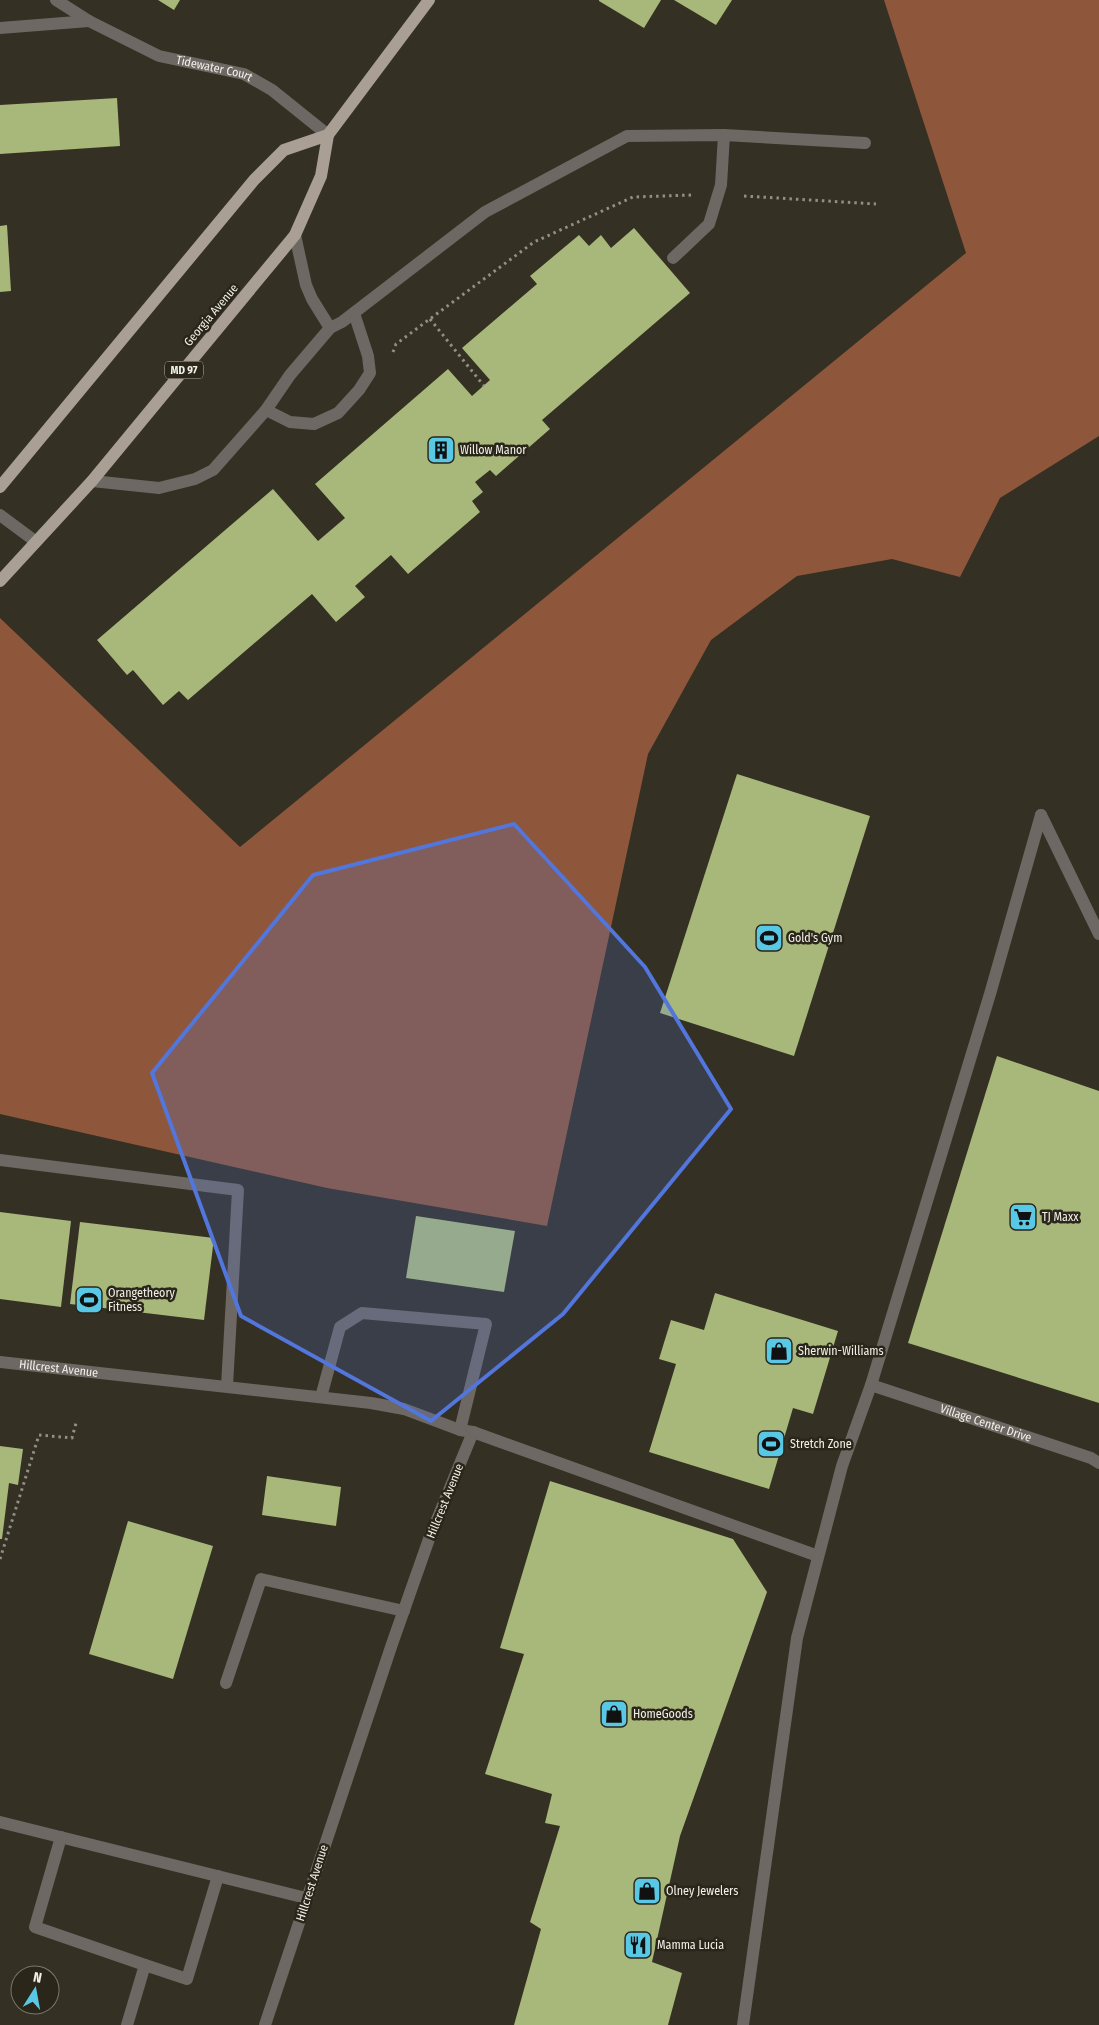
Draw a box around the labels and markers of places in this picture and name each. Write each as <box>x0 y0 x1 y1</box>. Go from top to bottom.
building icon: Willow Manor <box>426 435 456 465</box>
place label: Willow Manor <box>460 443 527 457</box>
sports icon: Gold's Gym <box>754 923 784 953</box>
place label: Gold's Gym <box>788 931 842 945</box>
supermarket icon: TJ Maxx <box>1008 1202 1038 1232</box>
place label: TJ Maxx <box>1042 1210 1079 1224</box>
sports icon: Orangetheory Fitness <box>74 1285 104 1315</box>
place label: Orangetheory Fitness <box>108 1286 176 1314</box>
shop icon: Sherwin-Williams <box>764 1336 794 1366</box>
place label: Sherwin-Williams <box>798 1344 884 1358</box>
sports icon: Stretch Zone <box>756 1429 786 1459</box>
place label: Stretch Zone <box>790 1437 852 1451</box>
shop icon: HomeGoods <box>599 1699 629 1729</box>
place label: HomeGoods <box>633 1707 693 1721</box>
shop icon: Olney Jewelers <box>632 1876 662 1906</box>
place label: Olney Jewelers <box>666 1884 738 1898</box>
restaurant icon: Mamma Lucia <box>623 1930 653 1960</box>
place label: Mamma Lucia <box>657 1938 724 1952</box>

